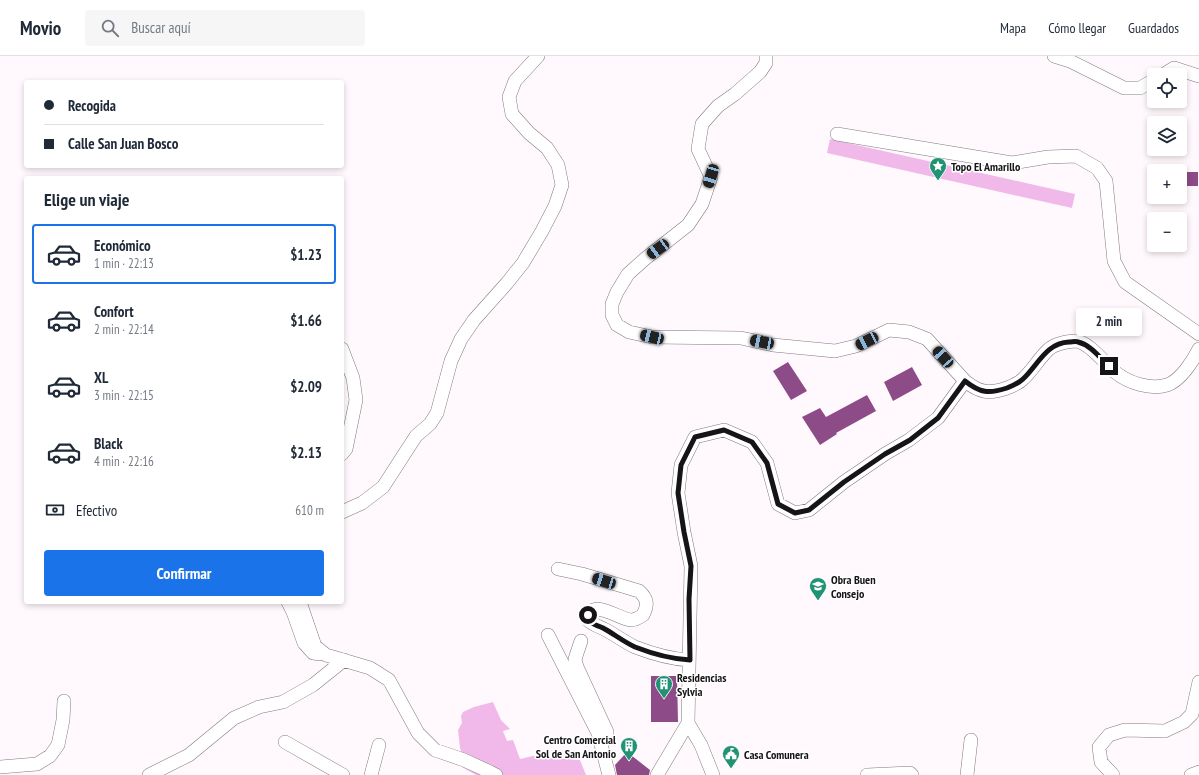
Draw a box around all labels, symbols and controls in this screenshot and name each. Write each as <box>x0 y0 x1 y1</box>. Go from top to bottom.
search box <box>85 10 365 46</box>
text: Movio <box>20 16 61 40</box>
icon: search <box>99 17 121 39</box>
text: Buscar aquí <box>131 18 191 37</box>
text: Mapa <box>1000 19 1026 37</box>
text: Cómo llegar <box>1048 19 1106 37</box>
text: Guardados <box>1128 19 1179 37</box>
map controls <box>1147 68 1187 252</box>
button: locate <box>1147 68 1187 108</box>
text: Recogida <box>68 96 116 115</box>
button: layers <box>1147 116 1187 156</box>
text: Calle San Juan Bosco <box>68 134 178 153</box>
place icon: Topo El Amarillo <box>928 156 948 181</box>
place label: Topo El Amarillo <box>951 159 1021 174</box>
car <box>702 163 720 189</box>
button: + <box>1147 164 1187 204</box>
text: Elige un viaje <box>44 188 129 211</box>
button: − <box>1147 212 1187 252</box>
icon: car <box>46 236 82 272</box>
text: Económico <box>94 236 151 255</box>
car <box>645 237 671 261</box>
text: $1.23 <box>290 245 322 264</box>
text: 1 min · 22:13 <box>94 255 154 272</box>
icon: car <box>46 302 82 338</box>
text: Confort <box>94 302 134 321</box>
callout: 2 min <box>1076 308 1142 336</box>
text: $1.66 <box>290 311 322 330</box>
text: 2 min <box>1096 313 1122 330</box>
text: 2 min · 22:14 <box>94 321 154 338</box>
car <box>639 328 665 346</box>
car <box>854 330 880 352</box>
car <box>749 334 775 350</box>
car <box>931 344 955 370</box>
route end <box>1100 357 1118 375</box>
icon: car <box>46 368 82 404</box>
text: XL <box>94 368 108 387</box>
text: $2.09 <box>290 377 322 396</box>
text: 3 min · 22:15 <box>94 387 154 404</box>
icon: car <box>46 434 82 470</box>
text: Black <box>94 434 123 453</box>
text: $2.13 <box>290 443 322 462</box>
text: 4 min · 22:16 <box>94 453 154 470</box>
icon: cash <box>44 499 66 521</box>
text: Efectivo <box>76 501 117 520</box>
text: 610 m <box>295 502 324 519</box>
button: Confirmar <box>44 550 324 596</box>
car <box>591 572 617 590</box>
place label: Obra Buen Consejo <box>831 572 876 601</box>
school or university icon: Obra Buen Consejo <box>808 576 828 601</box>
route start <box>579 606 597 624</box>
place label: Residencias Sylvia <box>677 670 727 699</box>
building icon: Residencias Sylvia <box>654 674 674 699</box>
place label: Centro Comercial Sol de San Antonio <box>536 732 617 761</box>
building icon: Centro Comercial Sol de San Antonio <box>619 736 639 761</box>
public building icon: Casa Comunera <box>721 744 741 769</box>
place label: Casa Comunera <box>744 747 809 762</box>

